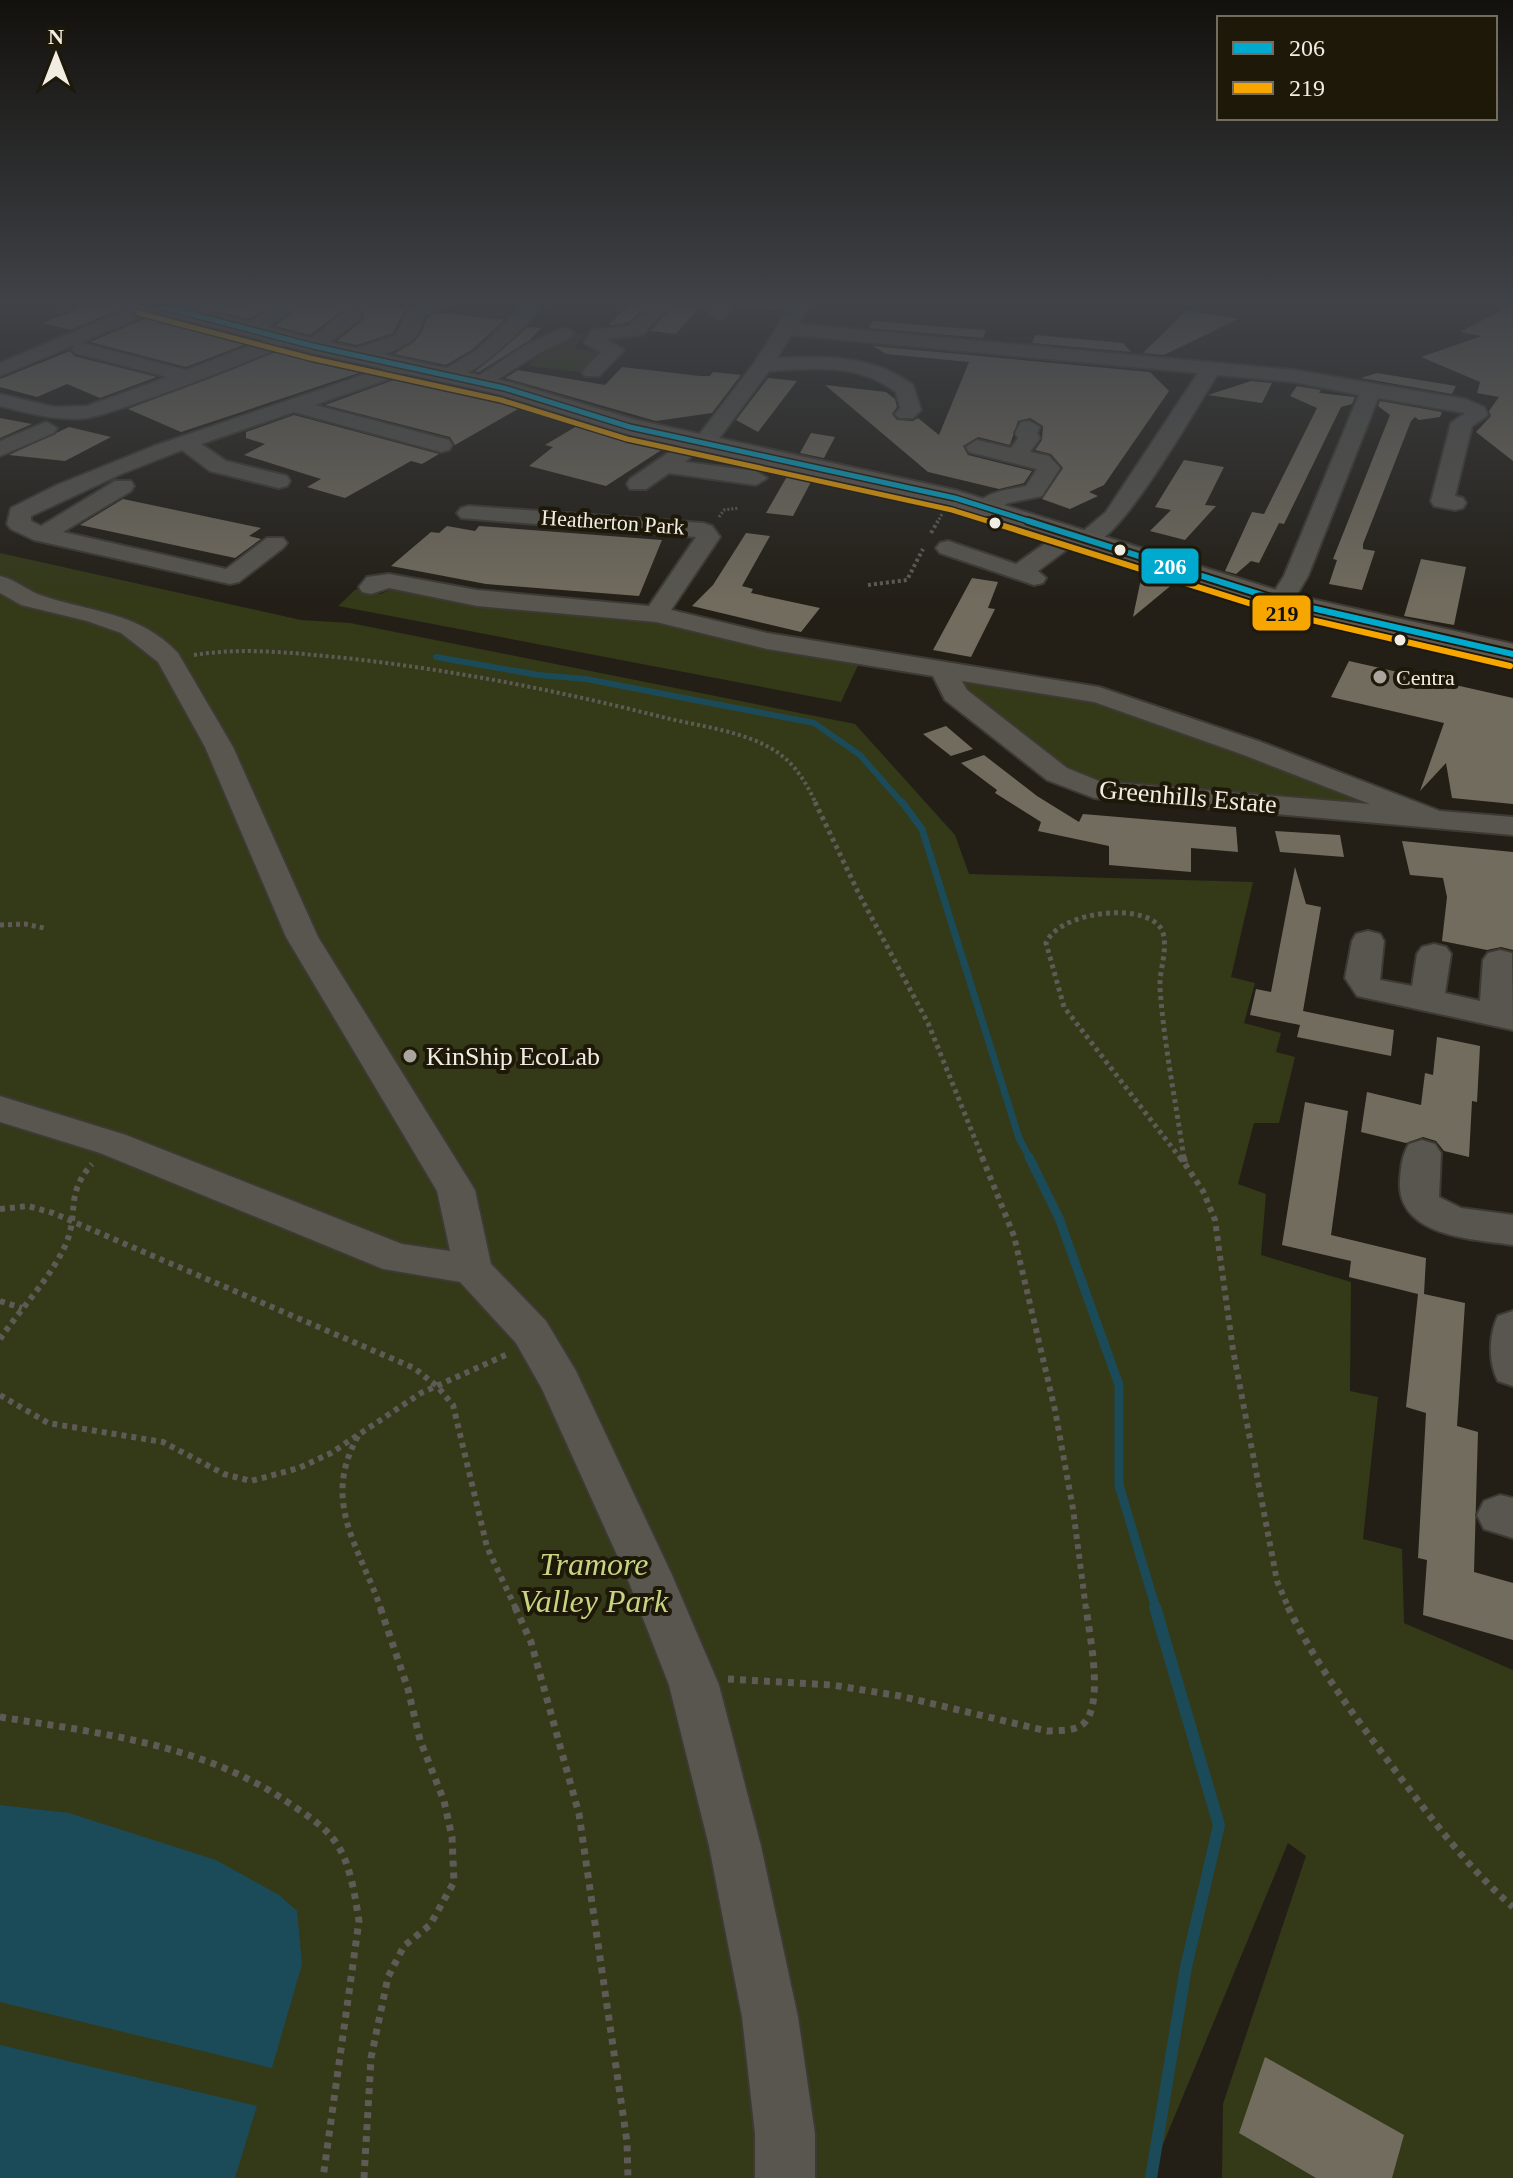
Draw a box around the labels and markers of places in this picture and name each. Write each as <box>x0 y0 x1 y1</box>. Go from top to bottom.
unlabelled marker <box>987 515 1003 531</box>
unlabelled marker <box>1112 542 1128 558</box>
unlabelled marker <box>1392 632 1408 648</box>
place label: Centra <box>1396 665 1455 690</box>
marker: Centra <box>1371 668 1389 686</box>
place label: KinShip EcoLab <box>426 1042 600 1071</box>
marker: KinShip EcoLab <box>401 1047 419 1065</box>

